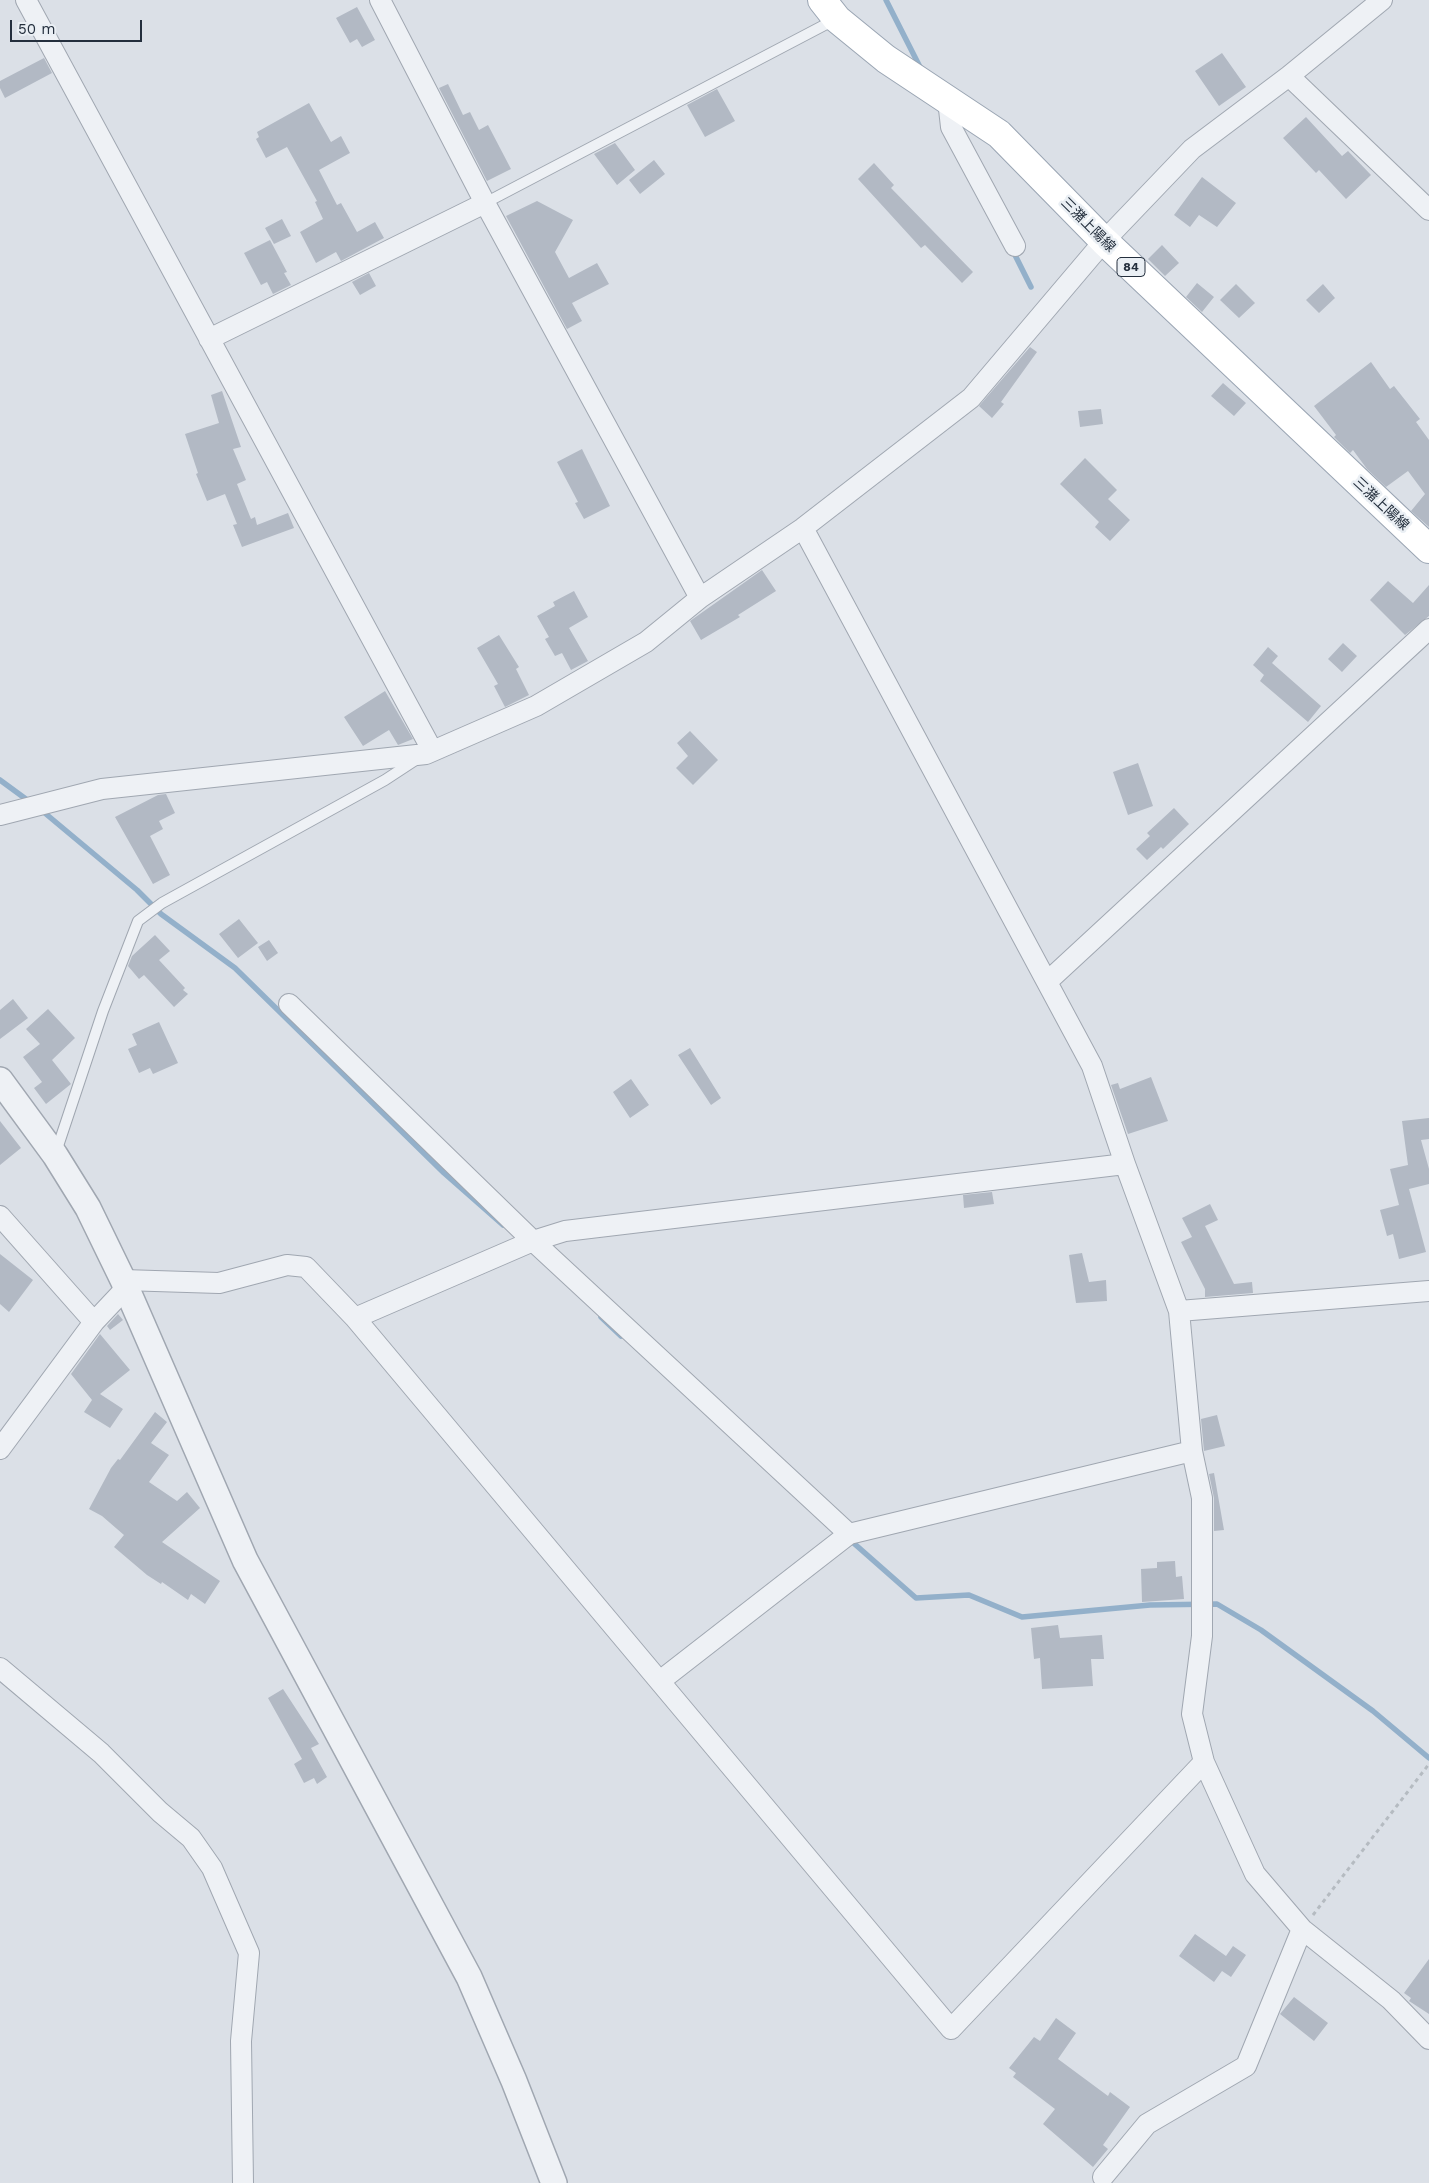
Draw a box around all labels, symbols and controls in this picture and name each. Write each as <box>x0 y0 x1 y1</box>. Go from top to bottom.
scale bar <box>12 10 145 42</box>
text: 50 m <box>18 20 55 38</box>
street label: 三潴上陽線 <box>1057 194 1119 256</box>
road number: 84 <box>1117 258 1145 276</box>
street label: 三潴上陽線 <box>1350 474 1412 534</box>

